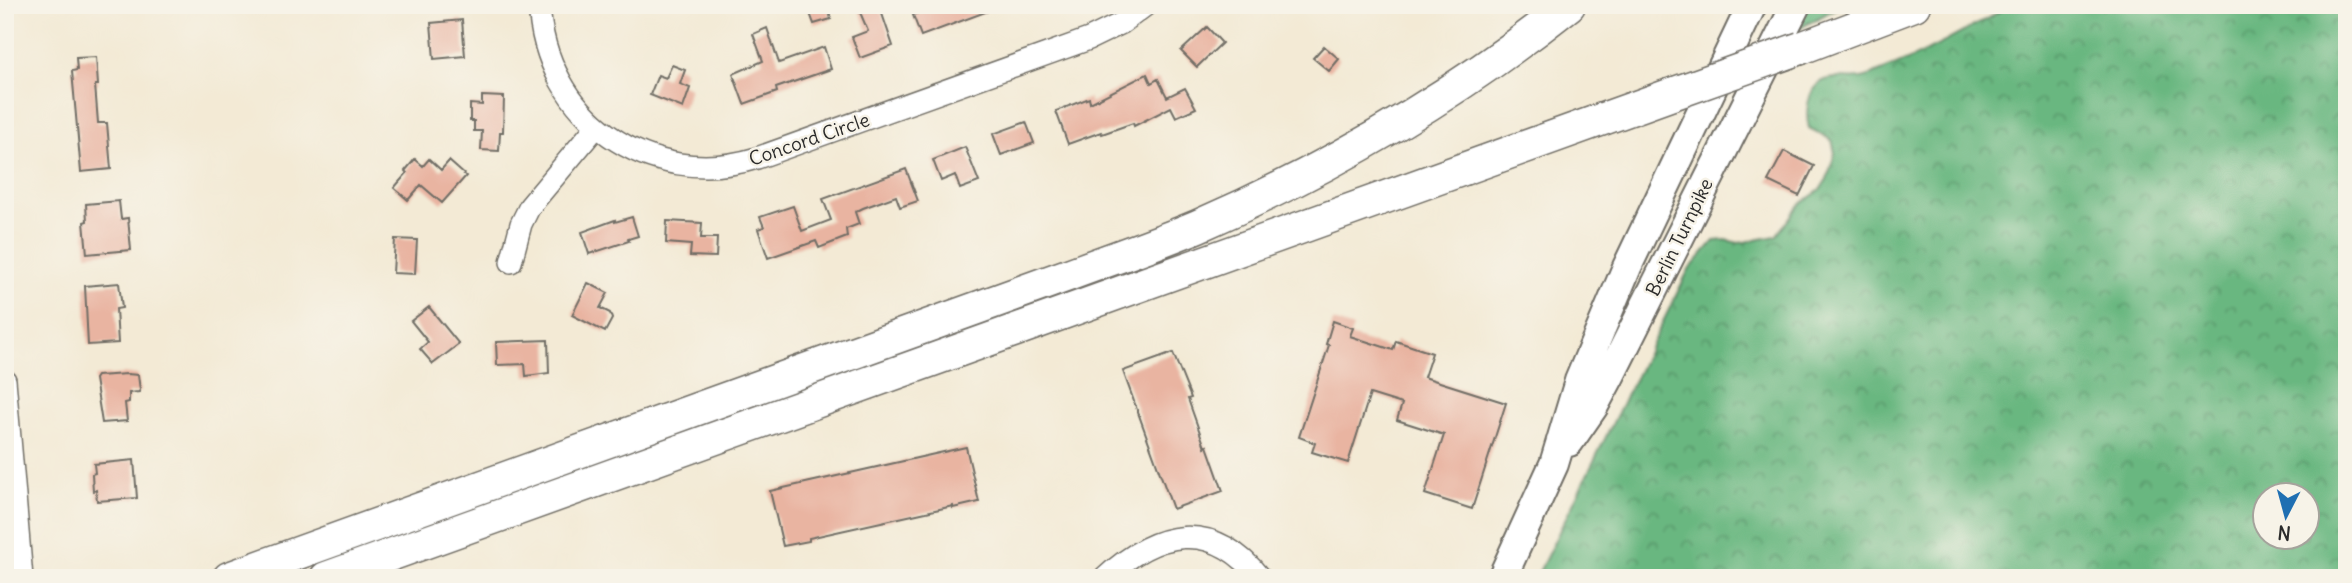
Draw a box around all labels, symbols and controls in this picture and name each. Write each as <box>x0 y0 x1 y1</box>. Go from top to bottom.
street label: Concord Circle <box>746 107 872 171</box>
street label: Berlin Turnpike <box>1640 174 1718 300</box>
north arrow <box>2250 482 2320 552</box>
text: N <box>2276 520 2292 546</box>

